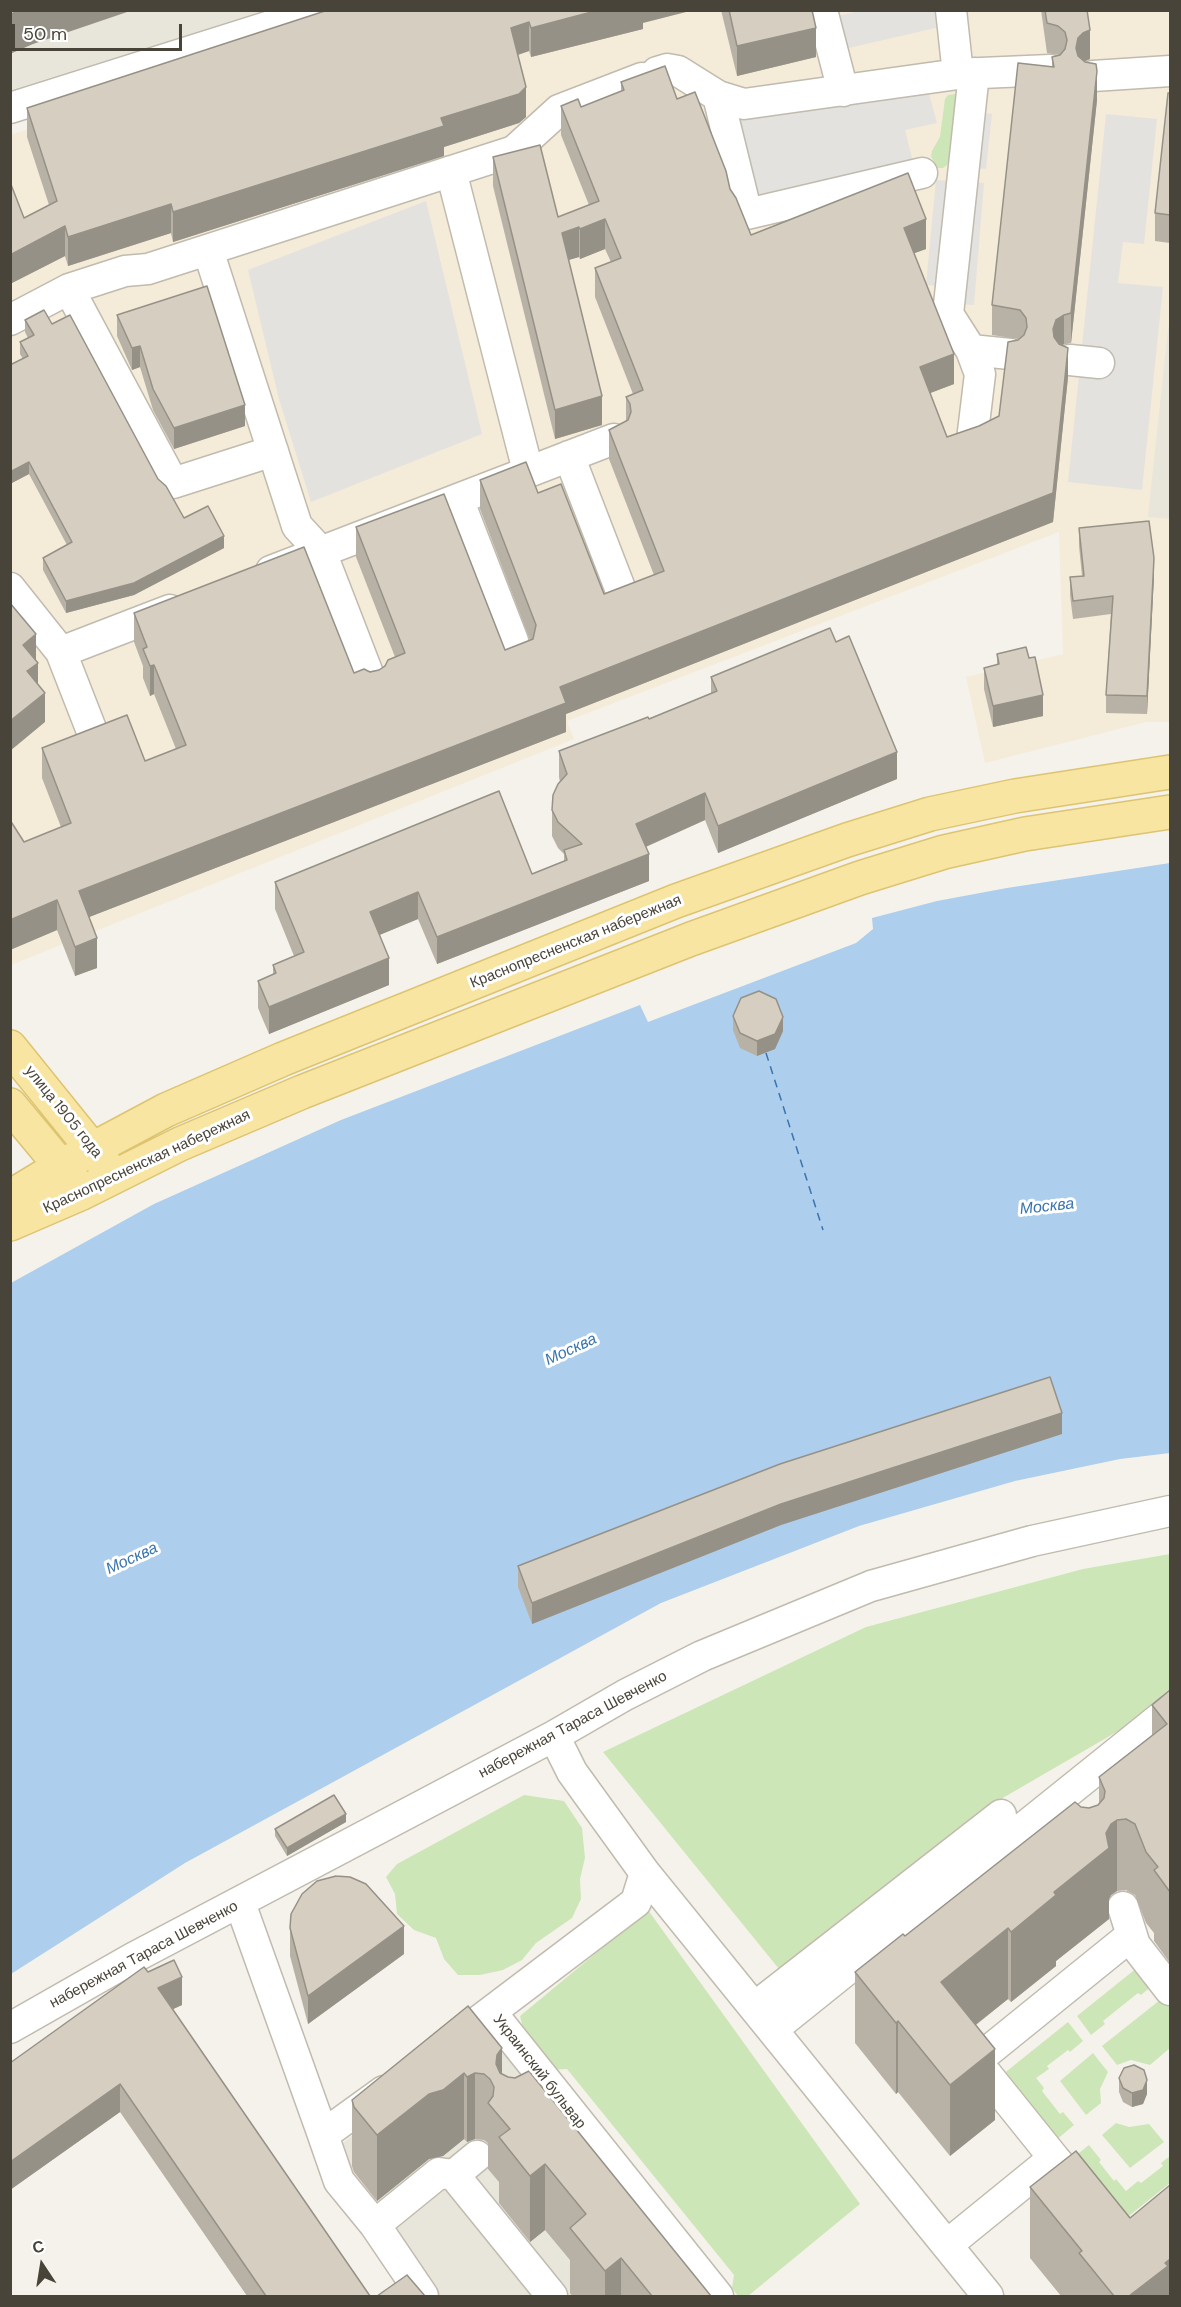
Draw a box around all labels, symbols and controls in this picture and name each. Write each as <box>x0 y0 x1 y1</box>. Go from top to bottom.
scale bar <box>15 12 184 50</box>
text: 50 m <box>23 22 67 46</box>
street label: Краснопресненская набережная <box>468 891 684 993</box>
street label: улица 1905 года <box>20 1062 106 1162</box>
street label: Краснопресненская набережная <box>41 1106 253 1218</box>
water label: Москва <box>1019 1195 1075 1219</box>
water label: Москва <box>542 1330 600 1370</box>
water label: Москва <box>103 1539 161 1579</box>
street label: набережная Тараса Шевченко <box>476 1668 670 1782</box>
street label: набережная Тараса Шевченко <box>47 1898 241 2012</box>
street label: Украинский бульвар <box>489 2011 589 2133</box>
north arrow <box>12 2235 72 2295</box>
text: С <box>30 2235 46 2258</box>

